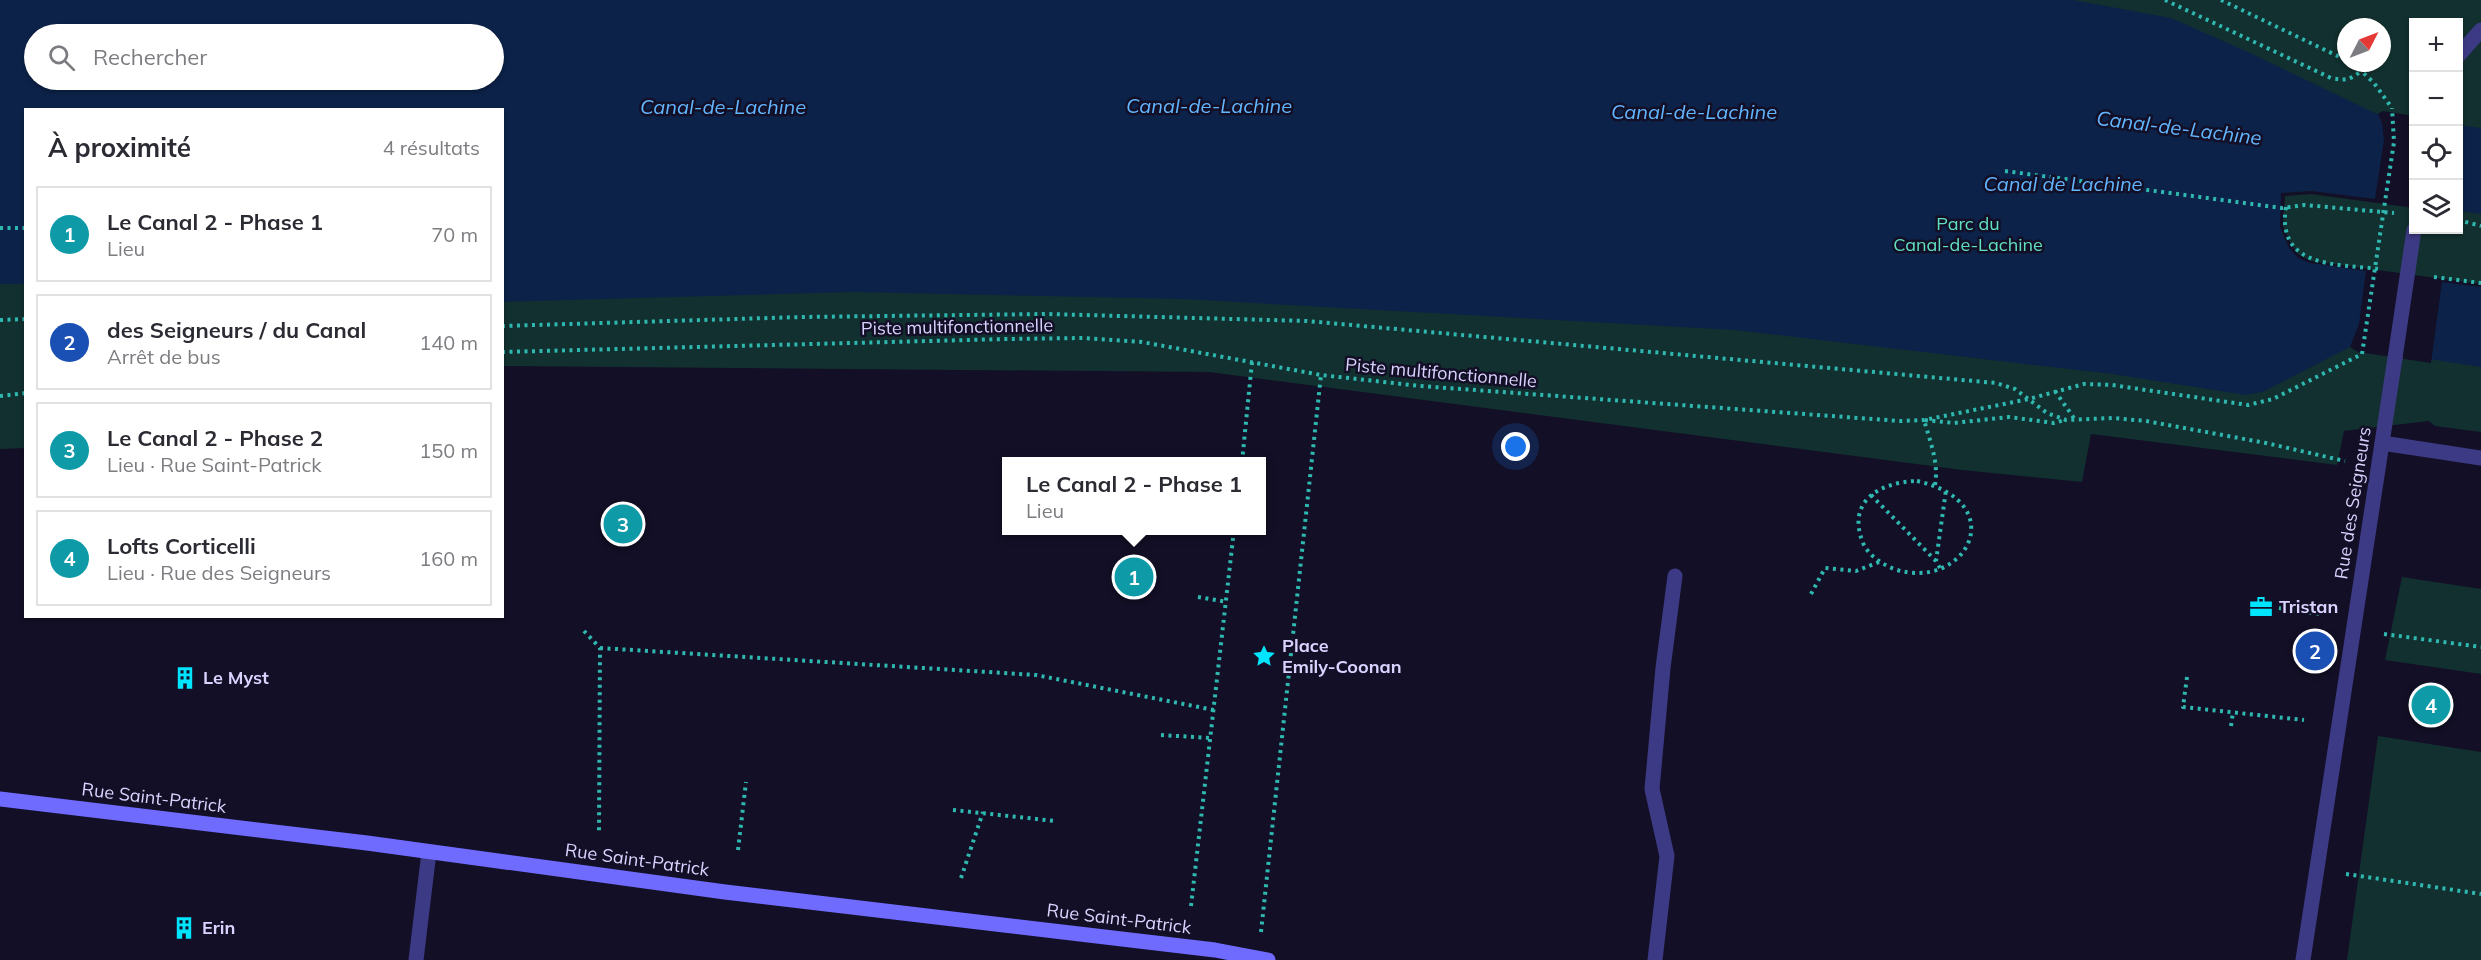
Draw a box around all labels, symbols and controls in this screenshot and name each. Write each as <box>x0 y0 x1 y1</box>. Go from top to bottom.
north arrow <box>2337 18 2391 72</box>
map controls <box>2409 18 2463 234</box>
button: + <box>2409 18 2463 72</box>
search box <box>24 24 504 90</box>
icon: search <box>45 41 78 74</box>
text: Rechercher <box>93 43 207 71</box>
button: − <box>2409 72 2463 126</box>
water label: Canal-de-Lachine <box>1126 93 1292 118</box>
water label: Canal-de-Lachine <box>640 94 806 119</box>
water label: Canal-de-Lachine <box>1611 99 1777 124</box>
water label: Canal-de-Lachine <box>2095 105 2263 150</box>
button: locate <box>2409 126 2463 180</box>
text: À proximité <box>48 131 191 164</box>
text: 4 résultats <box>383 135 480 160</box>
water label: Canal de Lachine <box>1983 171 2143 196</box>
button: layers <box>2409 180 2463 234</box>
text: Le Canal 2 - Phase 1 <box>107 208 323 236</box>
park label: Parc du Canal-de-Lachine <box>1893 212 2043 256</box>
text: 1 <box>64 222 76 247</box>
text: 70 m <box>431 222 478 247</box>
text: Lieu <box>107 236 145 261</box>
street label: Piste multifonctionnelle <box>861 313 1053 340</box>
text: des Seigneurs / du Canal <box>107 316 366 344</box>
text: 2 <box>64 330 76 355</box>
text: 140 m <box>419 330 478 355</box>
text: Arrêt de bus <box>107 344 221 369</box>
street label: Piste multifonctionnelle <box>1344 353 1538 392</box>
text: Le Canal 2 - Phase 2 <box>107 424 323 452</box>
street label: Rue des Seigneurs <box>2329 425 2376 581</box>
your location <box>1501 432 1530 461</box>
text: 3 <box>64 438 76 463</box>
text: 150 m <box>419 438 478 463</box>
text: Lieu · Rue Saint-Patrick <box>107 452 322 477</box>
popup <box>1002 457 1266 535</box>
text: Le Canal 2 - Phase 1 <box>1026 470 1242 498</box>
text: Lieu <box>1026 498 1064 523</box>
pin: 3 <box>604 502 642 546</box>
text: Lofts Corticelli <box>107 532 256 560</box>
text: 4 <box>64 546 76 571</box>
text: 160 m <box>419 546 478 571</box>
pin: 1 <box>1114 554 1154 600</box>
text: Lieu · Rue des Seigneurs <box>107 560 331 585</box>
office icon: Tristan <box>2248 594 2274 620</box>
place label: Tristan <box>2279 595 2338 618</box>
pin: 2 <box>2296 628 2334 674</box>
place label: Place Emily-Coonan <box>1282 634 1402 678</box>
place icon: Place Emily-Coonan <box>1251 643 1277 669</box>
building icon: Le Myst <box>172 665 198 691</box>
place label: Le Myst <box>203 666 269 689</box>
pin: 4 <box>2412 682 2450 728</box>
street label: Rue Saint-Patrick <box>81 777 228 818</box>
street label: Rue Saint-Patrick <box>563 838 711 881</box>
street label: Rue Saint-Patrick <box>1046 898 1193 939</box>
building icon: Erin <box>171 915 197 941</box>
place label: Erin <box>202 916 235 939</box>

